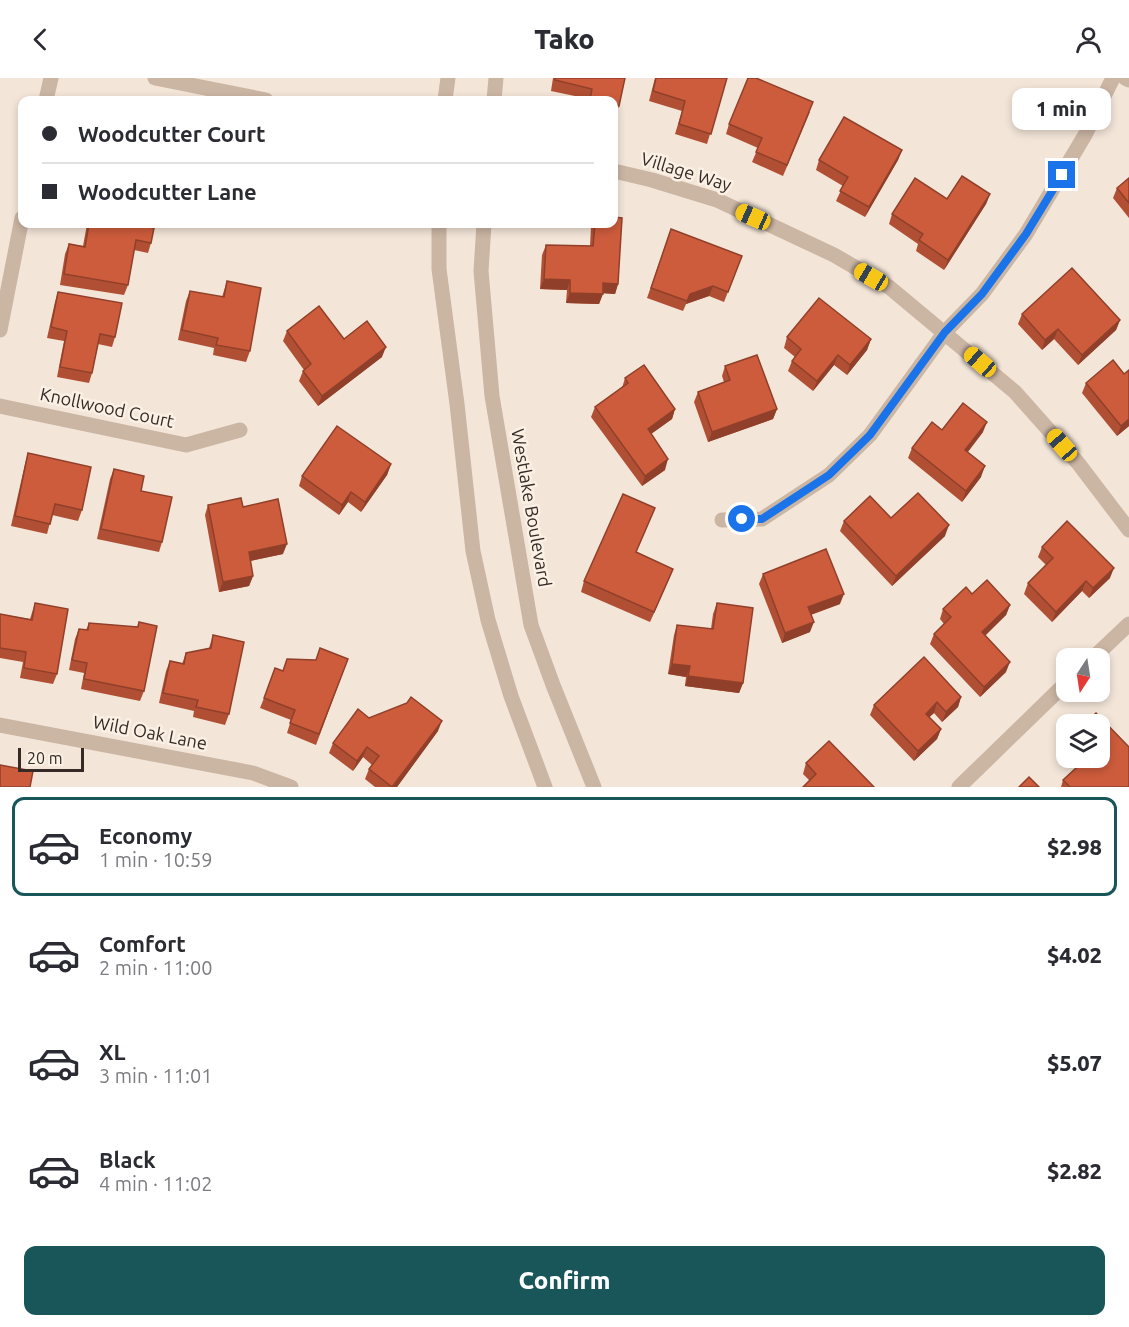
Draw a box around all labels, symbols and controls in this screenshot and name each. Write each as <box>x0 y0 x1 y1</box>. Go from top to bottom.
icon: back <box>24 23 57 56</box>
icon: person <box>1072 23 1105 56</box>
text: Tako <box>534 24 595 54</box>
callout: 1 min <box>1012 88 1112 130</box>
text: 1 min <box>1036 97 1087 120</box>
text: Woodcutter Court <box>78 121 266 146</box>
street label: Village Way <box>639 148 734 194</box>
route end <box>1048 161 1075 188</box>
text: Woodcutter Lane <box>78 179 257 204</box>
car <box>733 201 773 233</box>
car <box>851 260 891 294</box>
car <box>961 343 999 381</box>
street label: Knollwood Court <box>38 383 176 431</box>
car <box>1043 426 1081 464</box>
street label: Westlake Boulevard <box>508 427 556 588</box>
route start <box>728 505 755 532</box>
north arrow <box>1056 648 1110 702</box>
map controls <box>1056 648 1110 768</box>
street label: Wild Oak Lane <box>91 711 209 753</box>
button: layers <box>1056 714 1110 768</box>
scale bar <box>18 745 84 772</box>
text: 20 m <box>27 749 63 767</box>
icon: car <box>27 820 81 874</box>
text: Economy <box>99 823 192 848</box>
text: $2.98 <box>1047 834 1102 859</box>
text: 1 min · 10:59 <box>99 848 213 871</box>
icon: car <box>27 928 81 982</box>
text: Comfort <box>99 931 186 956</box>
text: $4.02 <box>1047 942 1102 967</box>
text: 2 min · 11:00 <box>99 956 213 979</box>
icon: car <box>27 1036 81 1090</box>
text: XL <box>99 1039 126 1064</box>
text: $5.07 <box>1047 1050 1102 1075</box>
text: 3 min · 11:01 <box>99 1064 213 1087</box>
icon: car <box>27 1144 81 1198</box>
text: Black <box>99 1147 156 1172</box>
text: $2.82 <box>1047 1158 1102 1183</box>
text: 4 min · 11:02 <box>99 1172 213 1195</box>
button: Confirm <box>24 1246 1105 1315</box>

